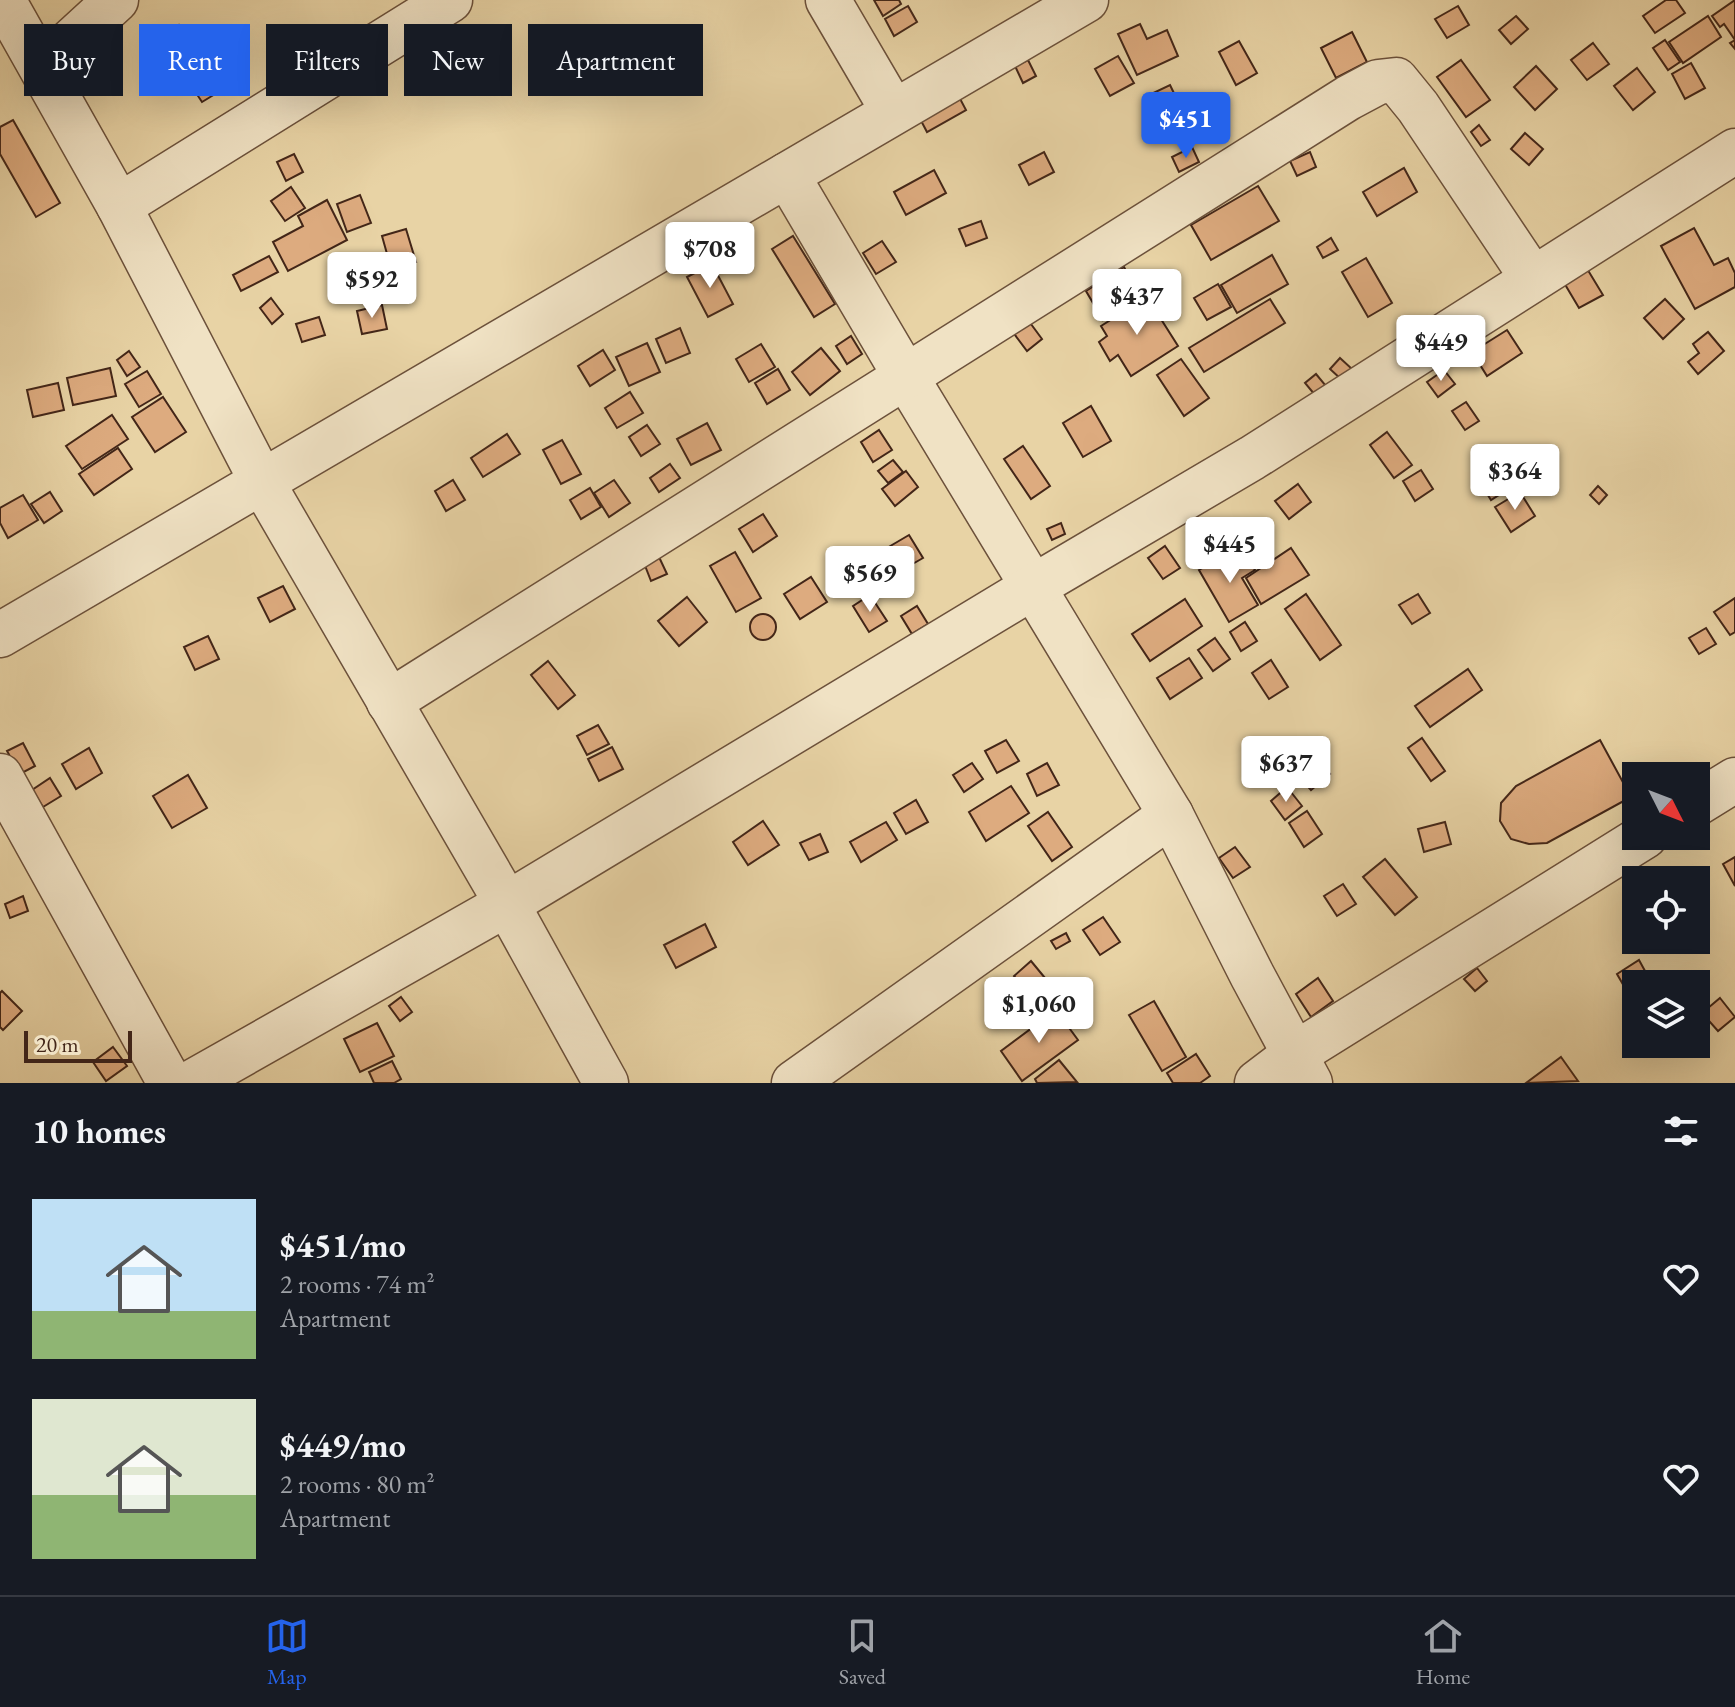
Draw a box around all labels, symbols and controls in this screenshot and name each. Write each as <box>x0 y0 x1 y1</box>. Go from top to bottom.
chip: Buy <box>24 24 123 96</box>
chip: Rent <box>139 24 250 96</box>
chip: Filters <box>266 24 388 96</box>
chip: New <box>404 24 512 96</box>
chip: Apartment <box>528 24 703 96</box>
pin: $451 <box>1139 92 1233 160</box>
text: $451 <box>1159 101 1213 135</box>
pin: $708 <box>663 222 757 290</box>
text: $708 <box>683 231 737 265</box>
pin: $592 <box>325 252 419 320</box>
text: $592 <box>345 261 399 295</box>
pin: $437 <box>1090 269 1184 337</box>
text: $437 <box>1110 278 1164 312</box>
pin: $449 <box>1394 315 1488 383</box>
text: $449 <box>1414 324 1468 358</box>
pin: $364 <box>1468 444 1562 512</box>
text: $364 <box>1488 453 1542 487</box>
pin: $445 <box>1183 517 1277 585</box>
text: $445 <box>1203 526 1257 560</box>
pin: $569 <box>823 546 917 614</box>
text: $569 <box>843 555 897 589</box>
pin: $637 <box>1239 736 1333 804</box>
text: $637 <box>1259 745 1313 779</box>
north arrow <box>1622 762 1710 850</box>
map controls <box>1622 762 1710 1058</box>
button: locate <box>1622 866 1710 954</box>
button: layers <box>1622 970 1710 1058</box>
pin: $1,060 <box>974 977 1104 1045</box>
text: $1,060 <box>1002 986 1076 1020</box>
scale bar <box>24 1027 132 1063</box>
text: 20 m <box>36 1030 79 1059</box>
text: 10 homes <box>32 1109 166 1153</box>
icon: filters <box>1659 1109 1703 1153</box>
text: $451/mo <box>280 1223 406 1267</box>
icon: home <box>96 1231 192 1327</box>
icon: heart <box>1659 1257 1703 1301</box>
text: 2 rooms · 74 m² <box>280 1267 435 1301</box>
text: Apartment <box>280 1301 390 1335</box>
text: $449/mo <box>280 1423 406 1467</box>
icon: home <box>96 1431 192 1527</box>
icon: heart <box>1659 1457 1703 1501</box>
text: 2 rooms · 80 m² <box>280 1467 435 1501</box>
text: Apartment <box>280 1501 390 1535</box>
tab: Map <box>265 1614 309 1691</box>
tab: Saved <box>839 1614 886 1691</box>
tab: Home <box>1416 1614 1470 1691</box>

